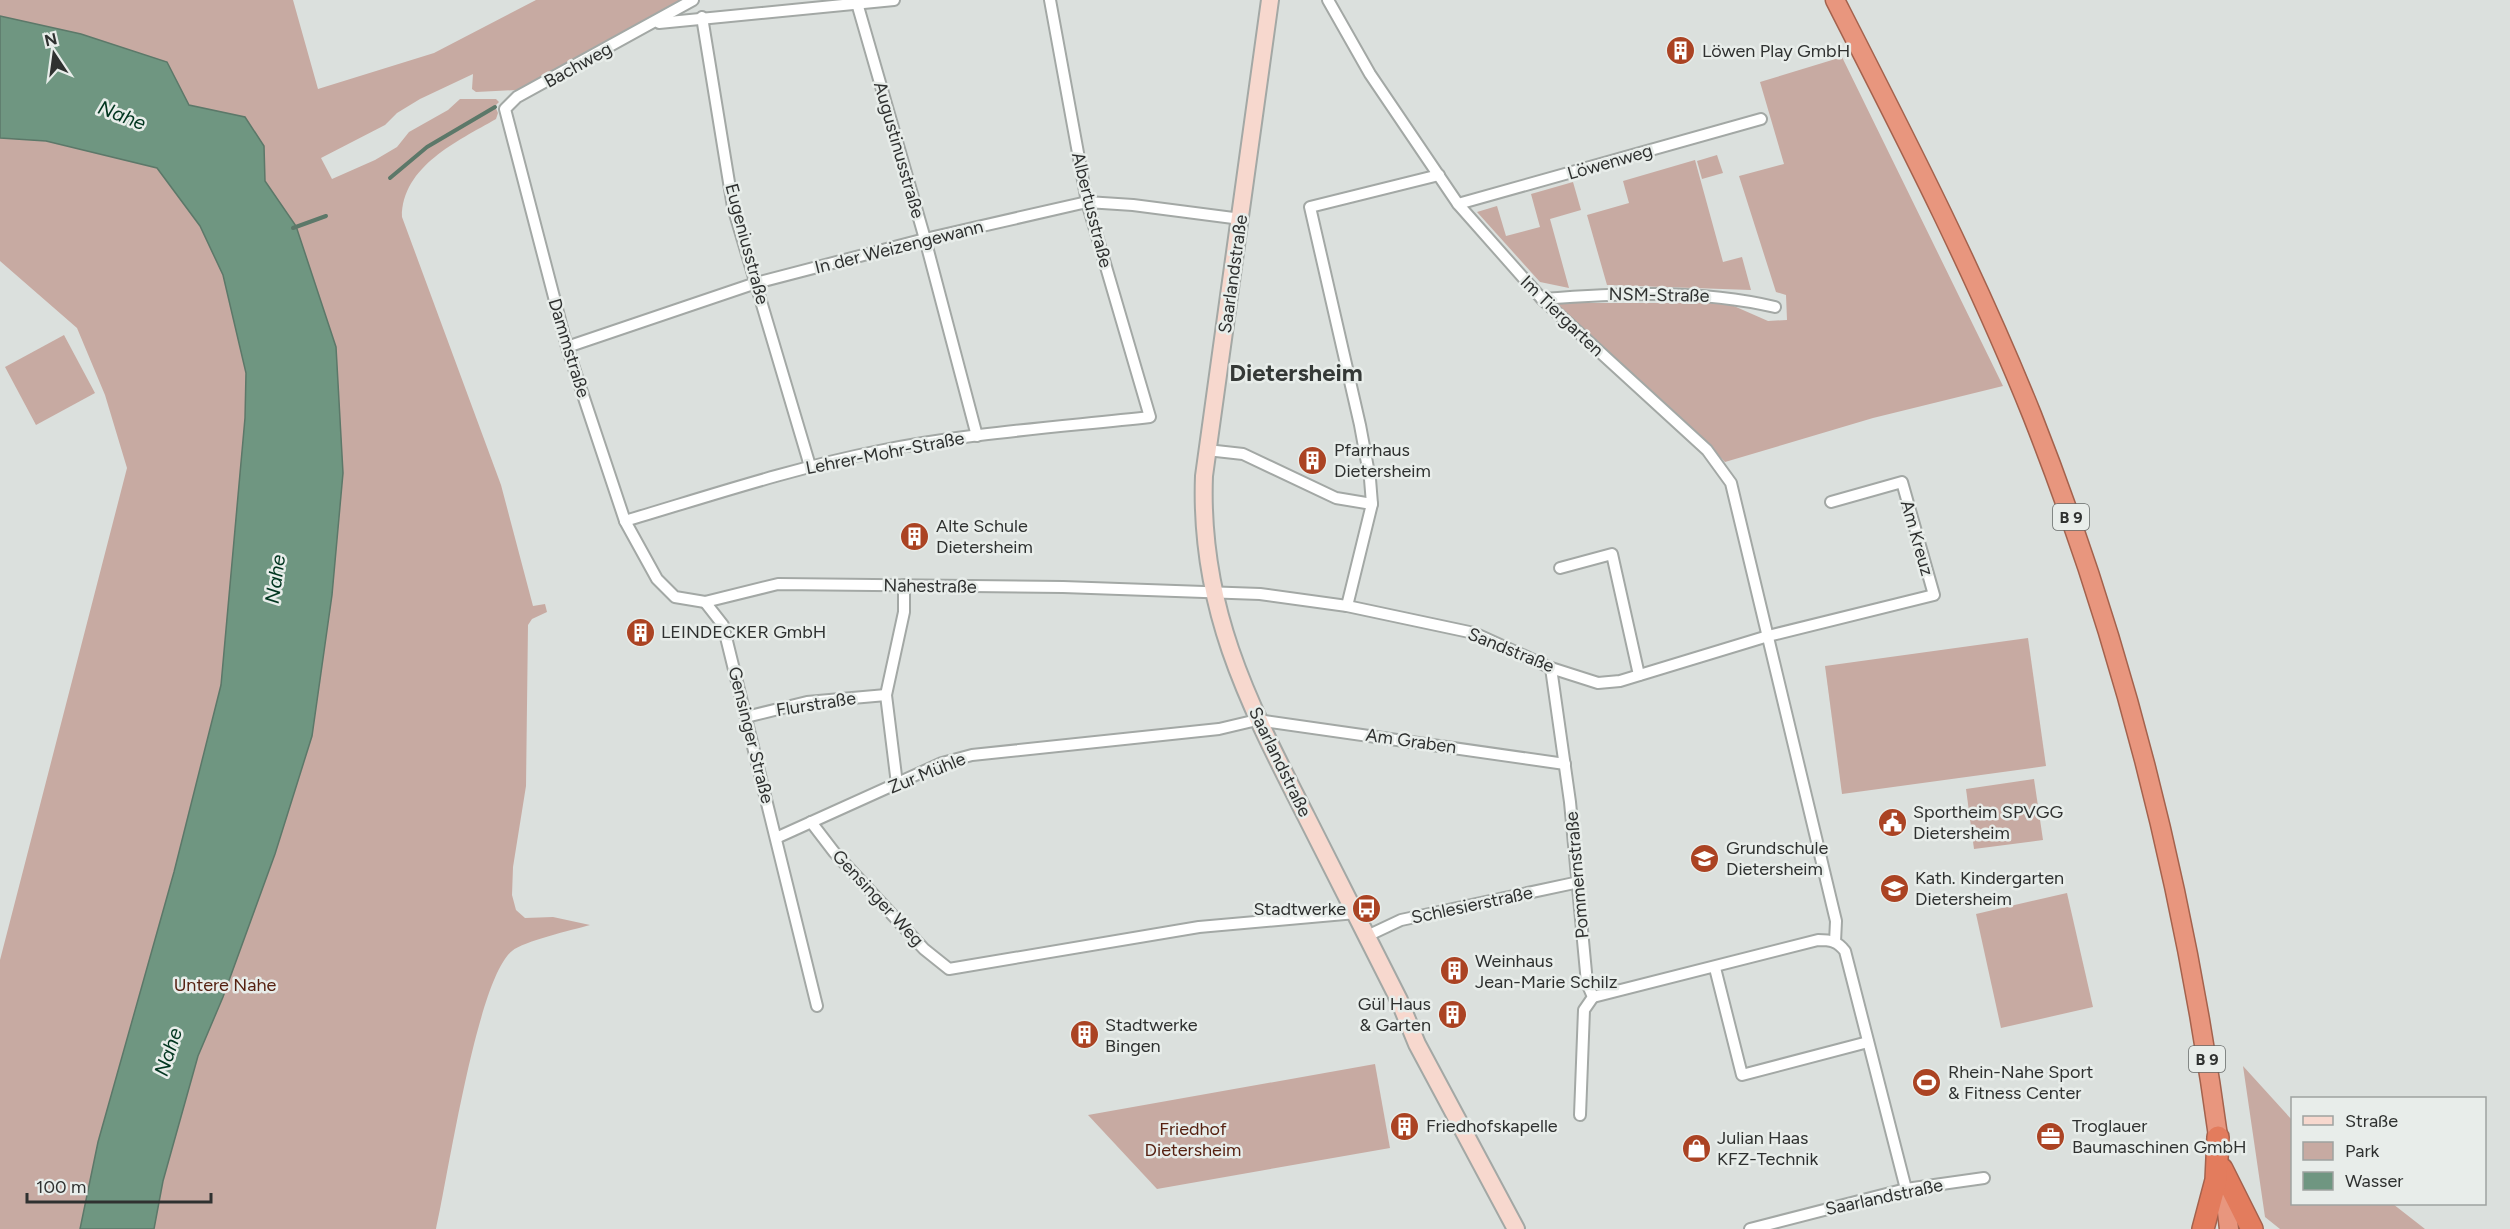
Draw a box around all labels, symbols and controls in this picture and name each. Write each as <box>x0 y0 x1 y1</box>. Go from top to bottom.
north arrow <box>24 24 84 84</box>
text: N <box>43 29 59 51</box>
building icon: Löwen Play GmbH <box>1665 35 1697 67</box>
street label: Bachweg <box>540 37 616 93</box>
place label: Löwen Play GmbH <box>1702 40 1850 62</box>
street label: Augustinusstraße <box>869 79 929 221</box>
water label: Nahe <box>95 95 149 135</box>
street label: Löwenweg <box>1565 139 1655 185</box>
street label: Albertusstraße <box>1067 150 1117 270</box>
street label: Eugeniusstraße <box>720 181 774 307</box>
street label: Saarlandstraße <box>1214 213 1252 335</box>
street label: In der Weizengewann <box>812 215 986 279</box>
street label: Im Tiergarten <box>1516 271 1608 361</box>
street label: NSM-Straße <box>1608 283 1710 307</box>
street label: Dammstraße <box>543 296 595 400</box>
district label: Dietersheim <box>1229 358 1363 387</box>
street label: Lehrer-Mohr-Straße <box>804 427 966 479</box>
place label: Pfarrhaus Dietersheim <box>1334 439 1431 482</box>
building icon: Pfarrhaus Dietersheim <box>1297 444 1329 476</box>
street label: Am Kreuz <box>1896 498 1938 579</box>
road number: B 9 <box>2053 504 2089 530</box>
place label: Alte Schule Dietersheim <box>936 515 1033 558</box>
building icon: Alte Schule Dietersheim <box>899 520 931 552</box>
water label: Nahe <box>260 553 290 605</box>
street label: Nahestraße <box>883 574 977 598</box>
building icon: LEINDECKER GmbH <box>624 616 656 648</box>
place label: LEINDECKER GmbH <box>661 621 826 643</box>
street label: Sandstraße <box>1465 623 1558 677</box>
street label: Gensinger Straße <box>723 664 779 806</box>
street label: Flurstraße <box>775 687 858 721</box>
street label: Saarlandstraße <box>1244 703 1316 821</box>
street label: Am Graben <box>1364 724 1458 758</box>
street label: Zur Mühle <box>885 748 969 798</box>
place label: Sportheim SPVGG Dietersheim <box>1913 801 2063 844</box>
public building icon: Sportheim SPVGG Dietersheim <box>1876 806 1908 838</box>
street label: Pommernstraße <box>1560 810 1594 940</box>
place label: Grundschule Dietersheim <box>1726 837 1829 880</box>
school or university icon: Grundschule Dietersheim <box>1689 842 1721 874</box>
street label: Gensinger Weg <box>828 845 928 951</box>
place label: Kath. Kindergarten Dietersheim <box>1915 867 2064 910</box>
school or university icon: Kath. Kindergarten Dietersheim <box>1878 872 1910 904</box>
street label: Schlesierstraße <box>1409 881 1535 929</box>
bus stop icon: Stadtwerke <box>1351 893 1383 925</box>
place label: Stadtwerke <box>1253 898 1346 920</box>
place label: Weinhaus Jean-Marie Schilz <box>1475 950 1618 993</box>
building icon: Weinhaus Jean-Marie Schilz <box>1438 955 1470 987</box>
park label: Untere Nahe <box>174 974 277 996</box>
place label: Gül Haus & Garten <box>1358 993 1431 1036</box>
building icon: Gül Haus & Garten <box>1436 998 1468 1030</box>
place label: Stadtwerke Bingen <box>1105 1014 1198 1057</box>
building icon: Stadtwerke Bingen <box>1068 1019 1100 1051</box>
water label: Nahe <box>149 1025 187 1079</box>
road number: B 9 <box>2189 1046 2225 1072</box>
place label: Rhein-Nahe Sport & Fitness Center <box>1948 1061 2094 1104</box>
sports icon: Rhein-Nahe Sport & Fitness Center <box>1911 1066 1943 1098</box>
legend <box>2291 1097 2486 1205</box>
building icon: Friedhofskapelle <box>1389 1110 1421 1142</box>
text: Straße <box>2345 1110 2398 1132</box>
place label: Friedhofskapelle <box>1426 1115 1558 1137</box>
place label: Troglauer Baumaschinen GmbH <box>2072 1115 2247 1158</box>
park label: Friedhof Dietersheim <box>1145 1118 1241 1161</box>
office icon: Troglauer Baumaschinen GmbH <box>2035 1120 2067 1152</box>
place label: Julian Haas KFZ-Technik <box>1717 1127 1818 1170</box>
shop icon: Julian Haas KFZ-Technik <box>1680 1132 1712 1164</box>
text: Park <box>2345 1140 2380 1162</box>
scale bar <box>27 1166 212 1204</box>
text: Wasser <box>2345 1170 2403 1192</box>
street label: Saarlandstraße <box>1823 1174 1945 1220</box>
text: 100 m <box>36 1176 86 1198</box>

